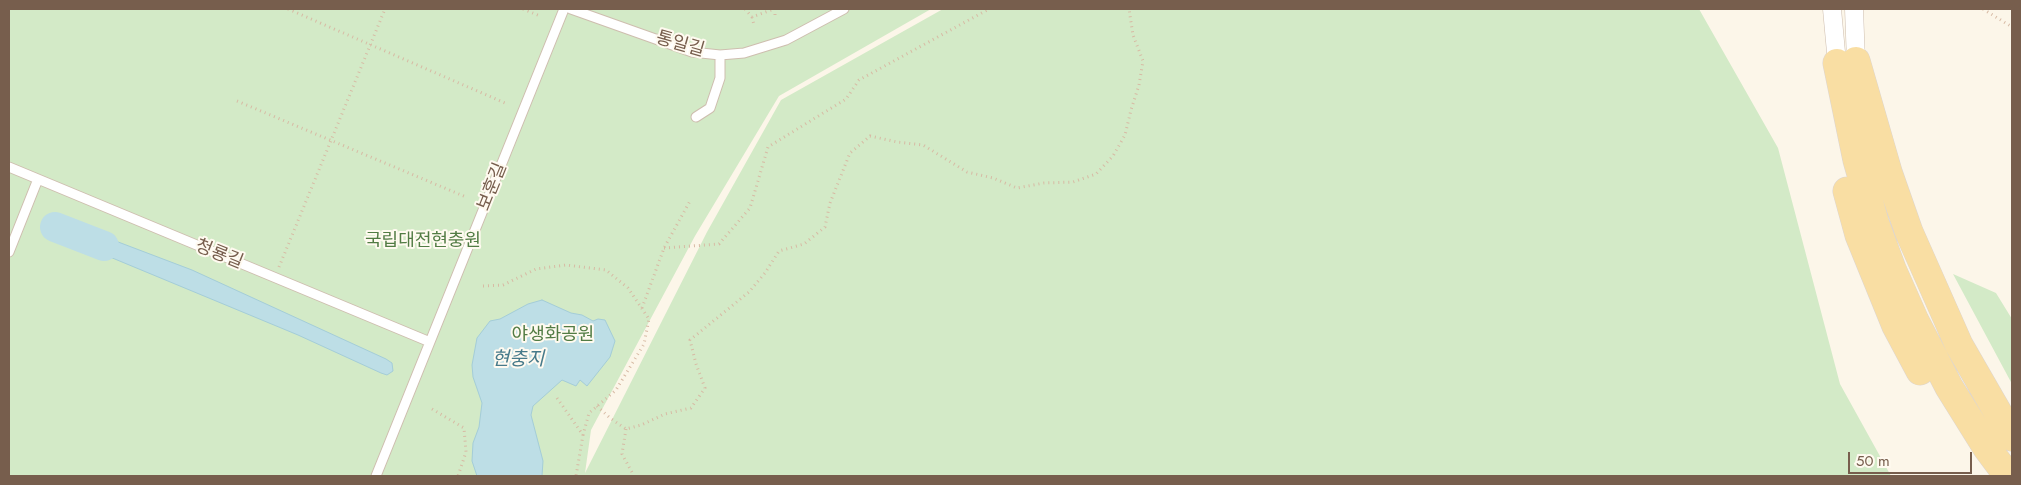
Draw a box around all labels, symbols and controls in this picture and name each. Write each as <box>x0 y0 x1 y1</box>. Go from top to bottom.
street label: 통일길 <box>653 28 707 62</box>
street label: 보훈길 <box>474 160 512 214</box>
park label: 국립대전현충원 <box>365 231 481 253</box>
street label: 청룡길 <box>192 236 246 274</box>
park label: 야생화공원 <box>512 325 594 347</box>
water label: 현충지 <box>492 349 544 371</box>
scale bar <box>1851 442 1975 474</box>
text: 50 m <box>1856 450 1890 472</box>

